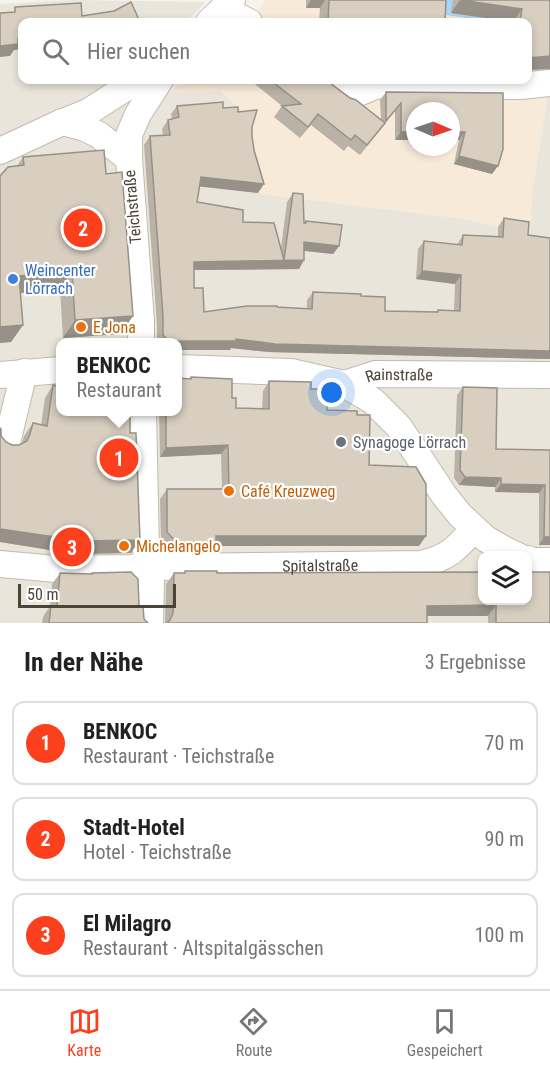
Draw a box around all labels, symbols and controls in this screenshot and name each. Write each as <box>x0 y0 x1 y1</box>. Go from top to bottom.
search box <box>18 18 532 84</box>
icon: search <box>39 35 72 68</box>
text: Hier suchen <box>87 39 190 64</box>
north arrow <box>406 102 460 156</box>
street label: Teichstraße <box>120 169 145 245</box>
pin: 2 <box>64 206 103 250</box>
place label: Weincenter Lörrach <box>25 261 96 298</box>
marker: Weincenter Lörrach <box>6 272 20 286</box>
place label: E Jona <box>93 318 136 337</box>
marker: E Jona <box>74 320 88 334</box>
popup <box>56 338 182 416</box>
text: BENKOC <box>76 353 151 378</box>
street label: Rainstraße <box>363 365 433 387</box>
text: Restaurant <box>76 378 162 402</box>
your location <box>317 378 346 407</box>
place label: Synagoge Lörrach <box>353 433 466 452</box>
marker: Synagoge Lörrach <box>334 435 348 449</box>
pin: 1 <box>100 436 138 480</box>
place label: Café Kreuzweg <box>241 482 335 501</box>
marker: Café Kreuzweg <box>222 484 236 498</box>
pin: 3 <box>52 524 92 570</box>
place label: Michelangelo <box>136 537 221 556</box>
marker: Michelangelo <box>117 539 131 553</box>
map controls <box>478 551 532 605</box>
button: layers <box>478 551 532 605</box>
street label: Spitalstraße <box>282 556 358 576</box>
scale bar <box>18 581 176 608</box>
text: 50 m <box>27 585 59 604</box>
text: In der Nähe <box>24 647 143 677</box>
text: 3 Ergebnisse <box>425 650 526 674</box>
text: BENKOC <box>83 719 157 744</box>
text: 1 <box>40 731 51 755</box>
text: 70 m <box>485 731 524 755</box>
text: Restaurant · Teichstraße <box>83 744 274 768</box>
text: Stadt-Hotel <box>83 815 185 840</box>
text: 2 <box>40 827 51 851</box>
text: 90 m <box>485 827 524 851</box>
text: Hotel · Teichstraße <box>83 840 231 864</box>
text: El Milagro <box>83 911 171 936</box>
text: 3 <box>40 923 51 947</box>
text: 100 m <box>475 923 524 947</box>
text: Restaurant · Altspitalgässchen <box>83 936 324 960</box>
tab: Karte <box>67 1005 101 1060</box>
tab: Route <box>236 1005 272 1060</box>
tab: Gespeichert <box>407 1005 483 1060</box>

